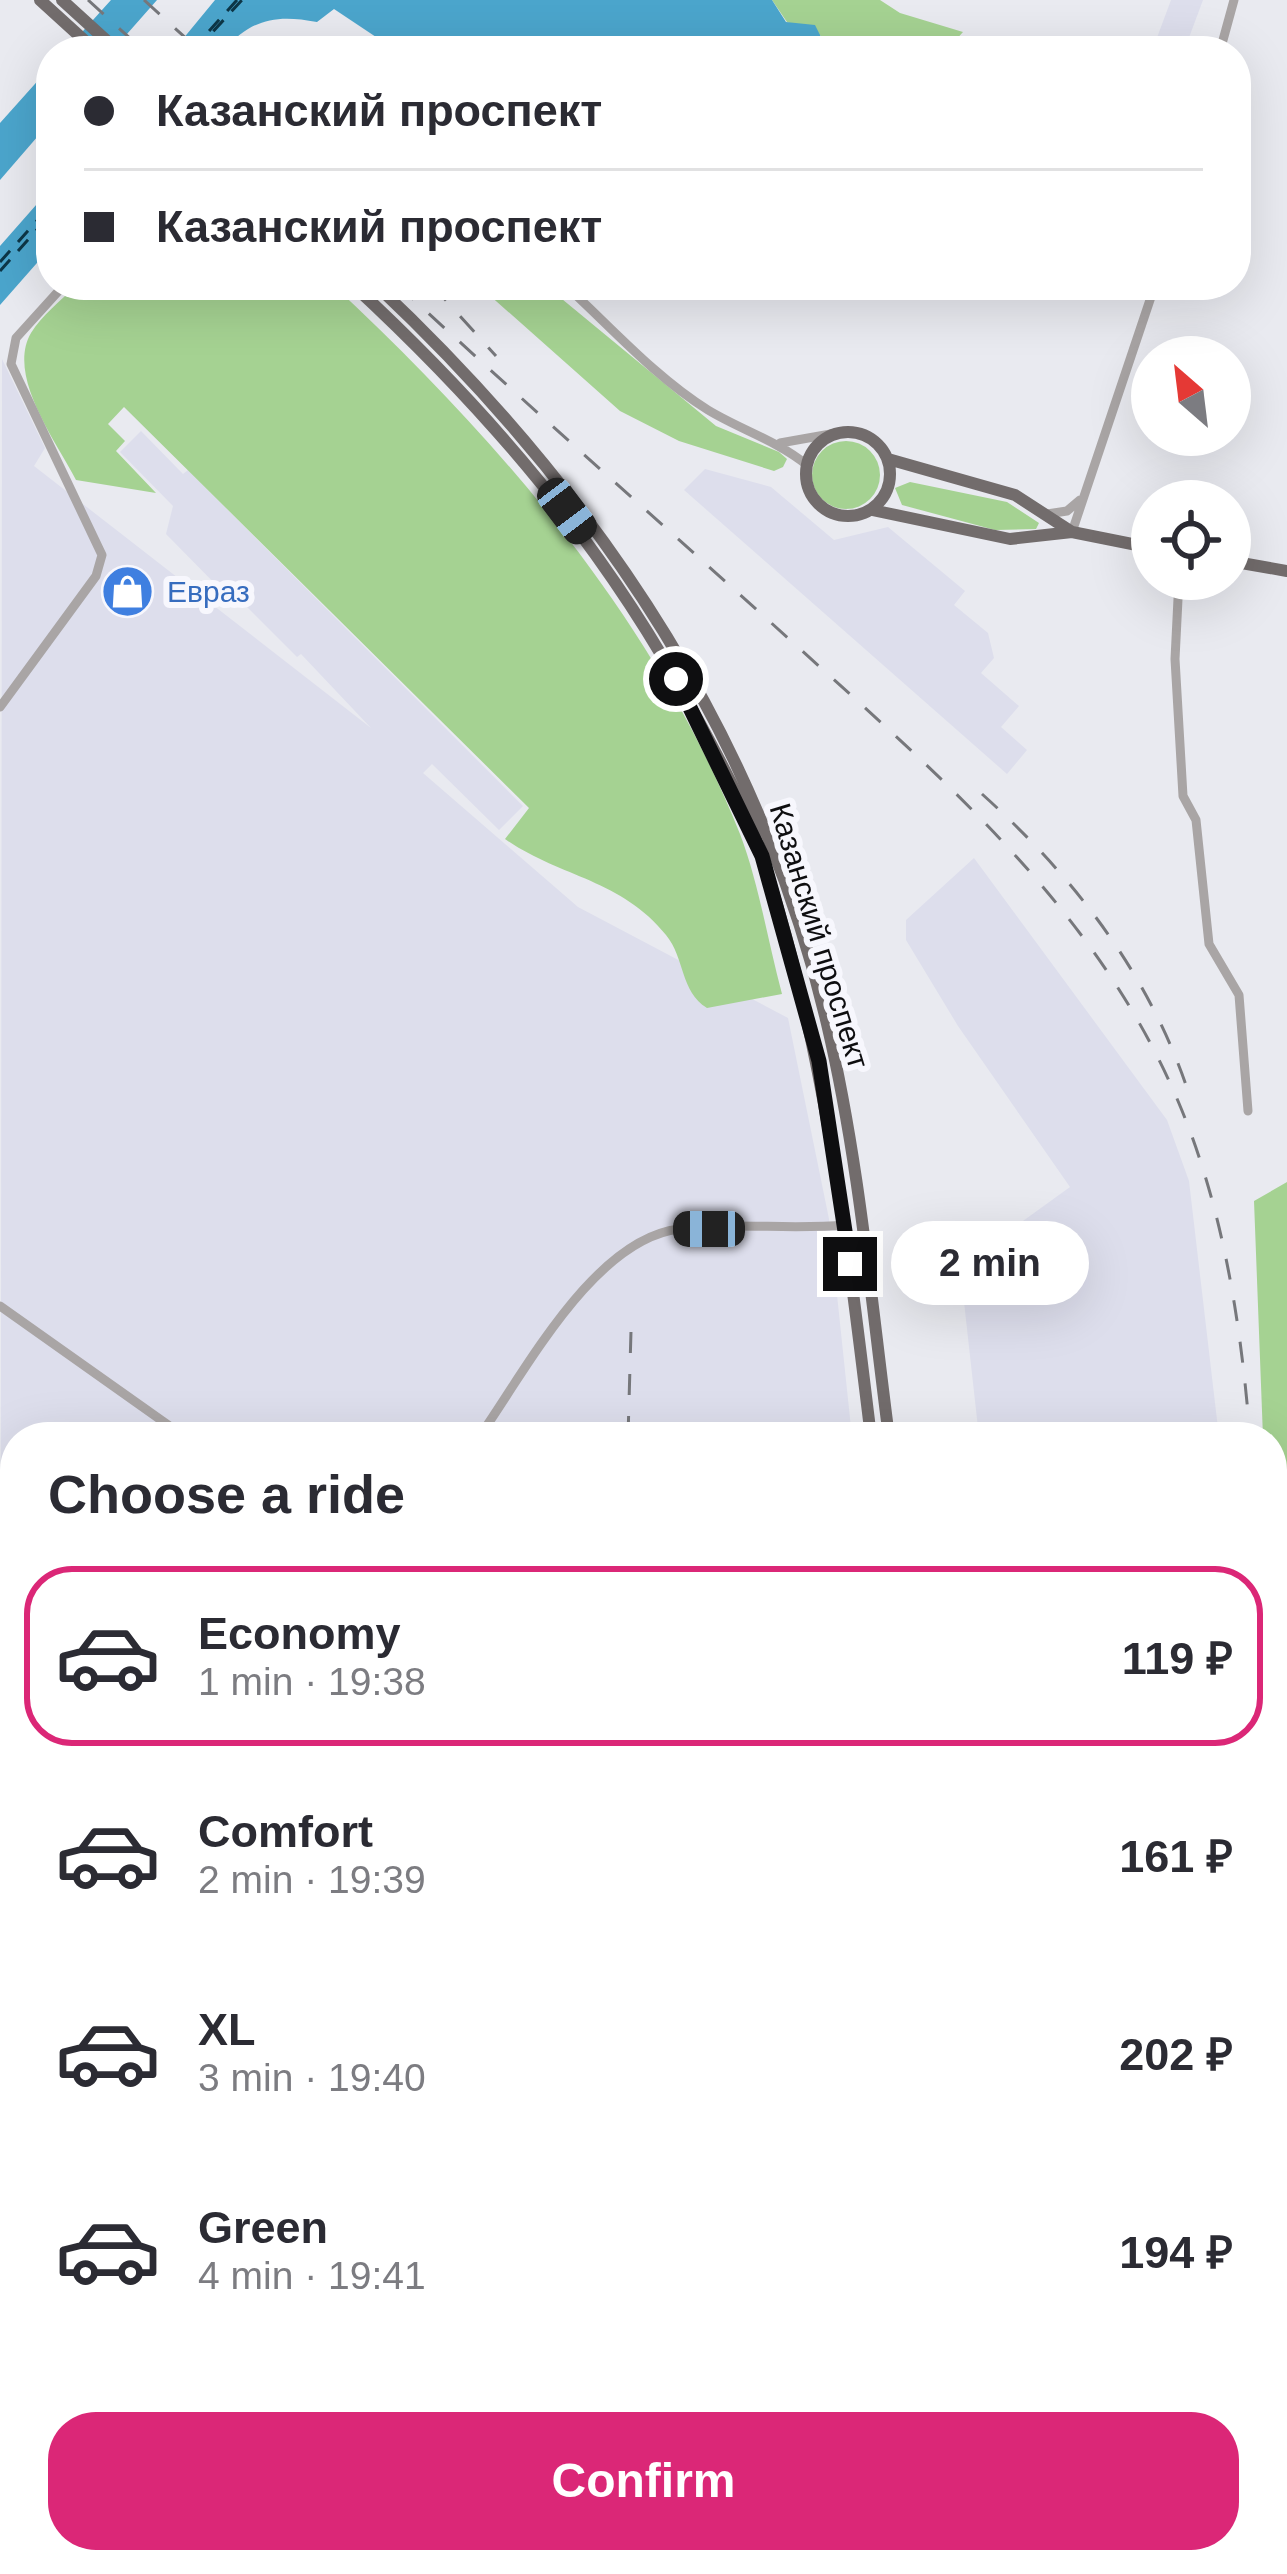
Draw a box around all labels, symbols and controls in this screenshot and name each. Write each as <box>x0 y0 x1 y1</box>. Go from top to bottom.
text: Казанский проспект <box>156 85 602 136</box>
text: Казанский проспект <box>156 201 602 252</box>
north arrow <box>1131 336 1251 456</box>
map controls <box>1131 336 1251 600</box>
car <box>531 471 603 551</box>
button: locate <box>1131 480 1251 600</box>
shop icon: Евраз <box>100 564 156 620</box>
place label: Евраз <box>167 575 250 608</box>
route start <box>649 652 703 706</box>
street label: Казанский проспект <box>763 799 876 1073</box>
car <box>673 1211 745 1247</box>
callout: 2 min <box>892 1222 1090 1306</box>
route end <box>823 1237 877 1291</box>
text: 2 min <box>939 1241 1041 1284</box>
text: Choose a ride <box>48 1464 405 1524</box>
icon: car <box>54 1602 162 1710</box>
text: Economy <box>198 1608 401 1659</box>
text: 119 ₽ <box>1122 1633 1233 1684</box>
text: 1 min · 19:38 <box>198 1660 426 1703</box>
icon: car <box>54 1800 162 1908</box>
text: Comfort <box>198 1806 373 1857</box>
text: 161 ₽ <box>1119 1831 1233 1882</box>
text: 2 min · 19:39 <box>198 1858 426 1901</box>
icon: car <box>54 1998 162 2106</box>
text: XL <box>198 2004 256 2055</box>
text: 202 ₽ <box>1119 2029 1233 2080</box>
text: 3 min · 19:40 <box>198 2056 426 2099</box>
icon: car <box>54 2196 162 2304</box>
text: Green <box>198 2202 328 2253</box>
text: 194 ₽ <box>1119 2227 1233 2278</box>
text: 4 min · 19:41 <box>198 2254 426 2297</box>
button: Confirm <box>48 2412 1239 2550</box>

